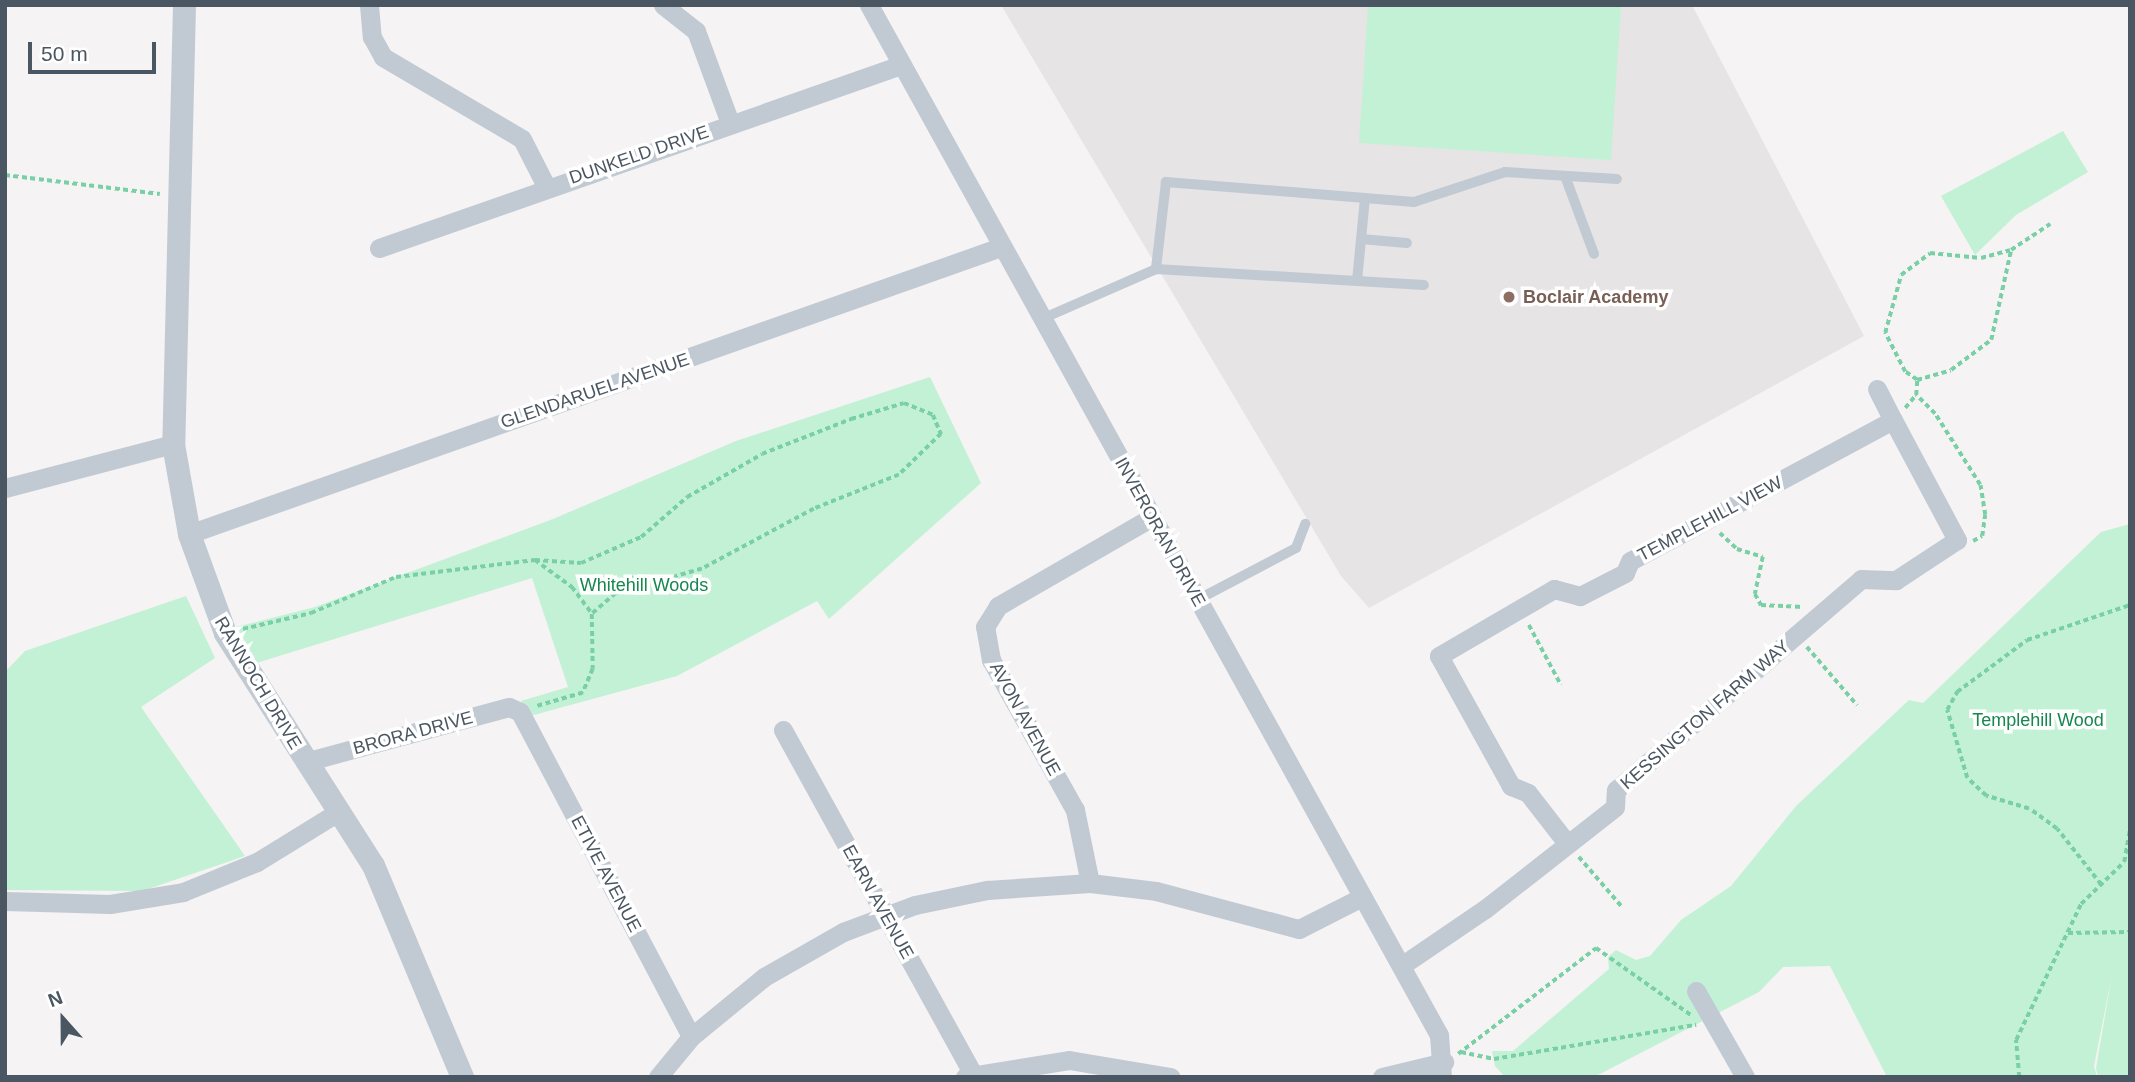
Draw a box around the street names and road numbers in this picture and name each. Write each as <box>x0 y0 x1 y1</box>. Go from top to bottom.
street label: DUNKELD DRIVE <box>566 121 712 189</box>
street label: GLENDARUEL AVENUE <box>497 348 693 434</box>
street label: INVERORAN DRIVE <box>1110 454 1210 610</box>
street label: TEMPLEHILL VIEW <box>1634 472 1786 566</box>
street label: RANNOCH DRIVE <box>210 613 306 753</box>
street label: KESSINGTON FARM WAY <box>1616 636 1794 794</box>
street label: AVON AVENUE <box>985 658 1065 780</box>
street label: BRORA DRIVE <box>350 707 476 759</box>
street label: ETIVE AVENUE <box>566 812 646 936</box>
street label: EARN AVENUE <box>838 841 918 963</box>

